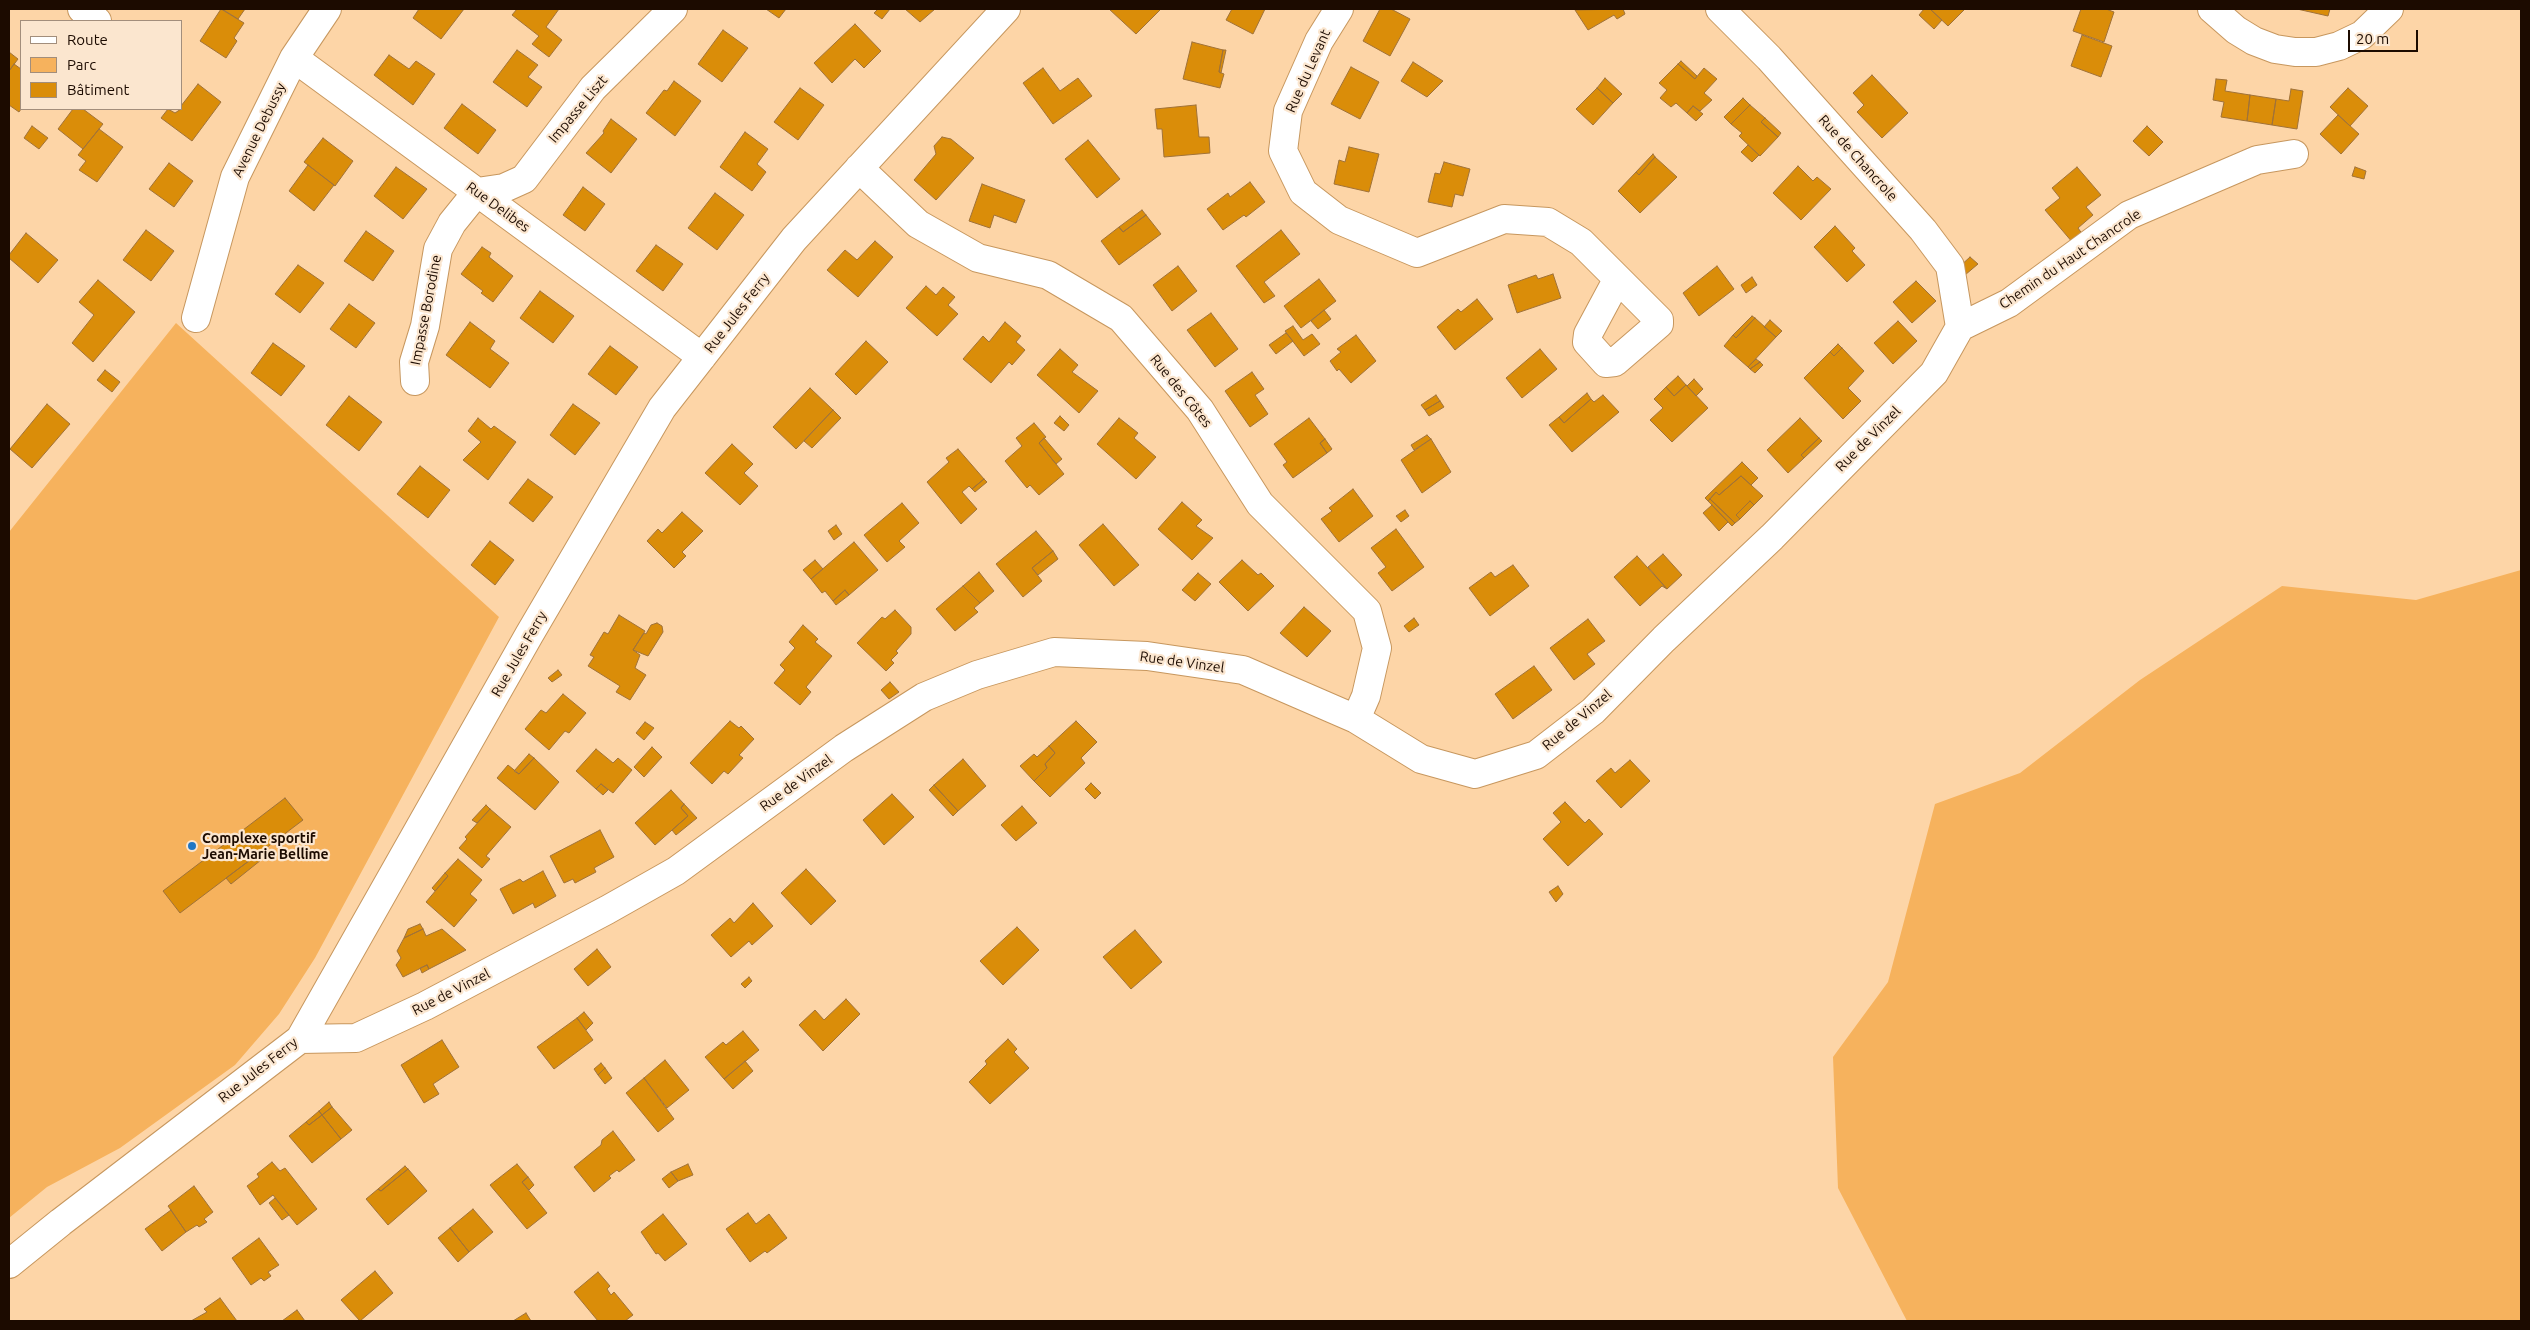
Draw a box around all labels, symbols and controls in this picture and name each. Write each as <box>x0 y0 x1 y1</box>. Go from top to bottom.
legend <box>20 20 182 110</box>
scale bar <box>2350 20 2420 52</box>
street label: Rue du Levant <box>1282 27 1334 115</box>
text: 20 m <box>2356 30 2389 47</box>
text: Route <box>67 31 108 48</box>
text: Parc <box>67 56 96 73</box>
street label: Impasse Liszt <box>545 72 611 146</box>
street label: Avenue Debussy <box>229 80 289 180</box>
text: Bâtiment <box>67 81 129 98</box>
street label: Rue de Chancrole <box>1815 112 1901 204</box>
street label: Rue Delibes <box>463 178 533 236</box>
street label: Chemin du Haut Chancrole <box>1996 205 2144 313</box>
street label: Impasse Borodine <box>407 253 445 367</box>
street label: Rue Jules Ferry <box>701 270 773 356</box>
street label: Rue des Côtes <box>1147 351 1215 431</box>
street label: Rue de Vinzel <box>1832 403 1904 475</box>
street label: Rue Jules Ferry <box>488 608 550 700</box>
street label: Rue de Vinzel <box>1139 648 1225 676</box>
street label: Rue de Vinzel <box>1539 686 1615 754</box>
street label: Rue de Vinzel <box>757 751 835 815</box>
place label: Complexe sportif Jean-Marie Bellime <box>202 830 329 862</box>
marker: Complexe sportif Jean-Marie Bellime <box>186 840 198 852</box>
street label: Rue de Vinzel <box>409 965 493 1019</box>
street label: Rue Jules Ferry <box>215 1034 301 1106</box>

